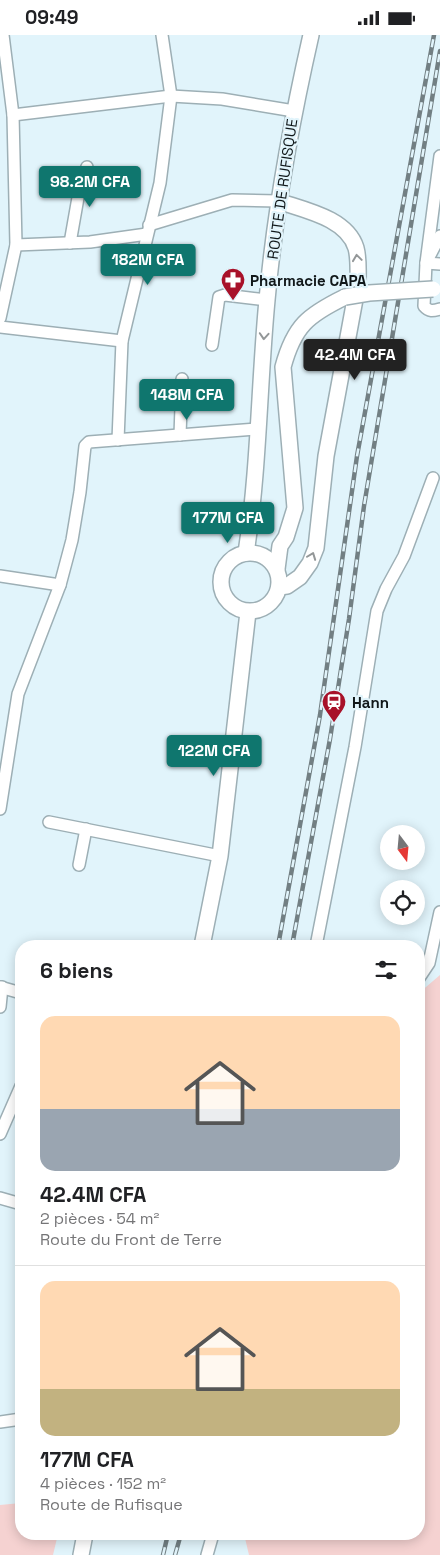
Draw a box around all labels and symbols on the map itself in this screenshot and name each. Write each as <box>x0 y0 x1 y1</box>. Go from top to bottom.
street label: ROUTE DE RUFISQUE <box>263 117 301 261</box>
pin: 98.2M CFA <box>33 165 147 208</box>
pin: 182M CFA <box>96 243 200 286</box>
one-way arrow <box>353 253 363 262</box>
pharmacy icon: Pharmacie CAPA <box>220 267 246 301</box>
place label: Pharmacie CAPA <box>250 271 367 290</box>
one-way arrow <box>259 332 270 340</box>
pin: 42.4M CFA <box>298 339 412 381</box>
pin: 148M CFA <box>135 379 239 421</box>
pin: 177M CFA <box>176 501 280 544</box>
one-way arrow <box>306 552 316 561</box>
station icon: Hann <box>321 689 347 723</box>
place label: Hann <box>352 693 389 712</box>
pin: 122M CFA <box>162 735 266 777</box>
north arrow <box>380 825 425 870</box>

